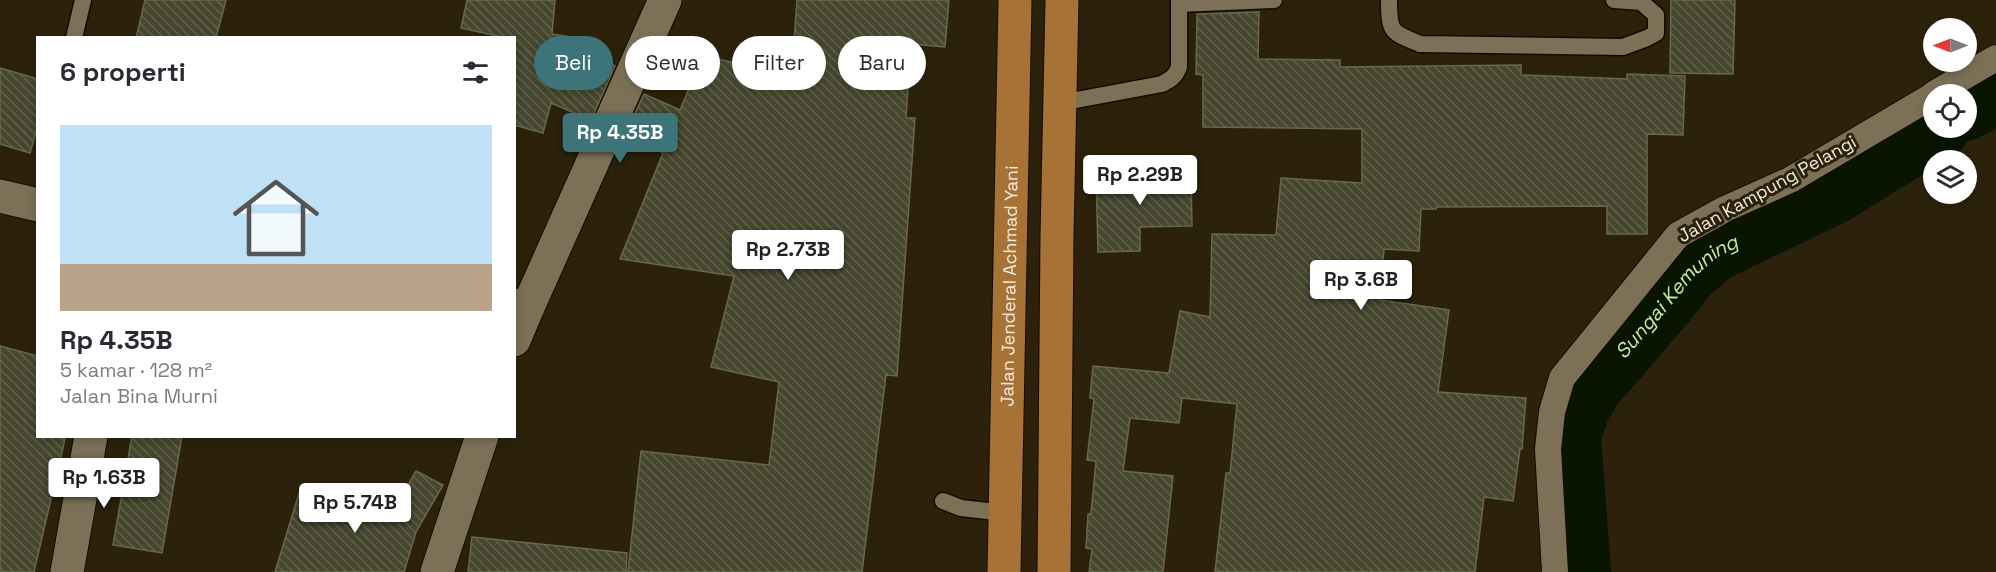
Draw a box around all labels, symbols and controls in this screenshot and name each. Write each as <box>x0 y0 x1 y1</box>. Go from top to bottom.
north arrow <box>1923 18 1977 72</box>
map controls <box>1923 18 1977 204</box>
chip: Beli <box>534 36 613 90</box>
chip: Sewa <box>625 36 720 90</box>
chip: Filter <box>732 36 826 90</box>
chip: Baru <box>838 36 926 90</box>
text: 6 properti <box>60 55 186 89</box>
icon: filters <box>459 56 492 89</box>
button: locate <box>1923 84 1977 138</box>
pin: Rp 4.35B <box>558 113 682 164</box>
text: Rp 4.35B <box>577 119 663 145</box>
street label: Jalan Kampung Pelangi <box>1673 130 1860 247</box>
button: layers <box>1923 150 1977 204</box>
pin: Rp 2.29B <box>1078 155 1202 206</box>
text: Rp 2.29B <box>1097 161 1183 187</box>
icon: home <box>222 164 330 272</box>
street label: Jalan Jenderal Achmad Yani <box>995 165 1023 407</box>
water label: Sungai Kemuning <box>1609 228 1743 364</box>
pin: Rp 2.73B <box>726 230 850 281</box>
text: Rp 2.73B <box>746 236 830 262</box>
pin: Rp 3.6B <box>1306 260 1416 311</box>
text: Rp 3.6B <box>1324 266 1398 292</box>
text: Rp 4.35B <box>60 323 173 357</box>
text: 5 kamar · 128 m² <box>60 357 212 383</box>
text: Jalan Bina Murni <box>60 383 218 409</box>
pin: Rp 1.63B <box>42 458 166 509</box>
text: Rp 1.63B <box>62 464 146 490</box>
pin: Rp 5.74B <box>293 483 417 534</box>
text: Rp 5.74B <box>313 489 397 515</box>

